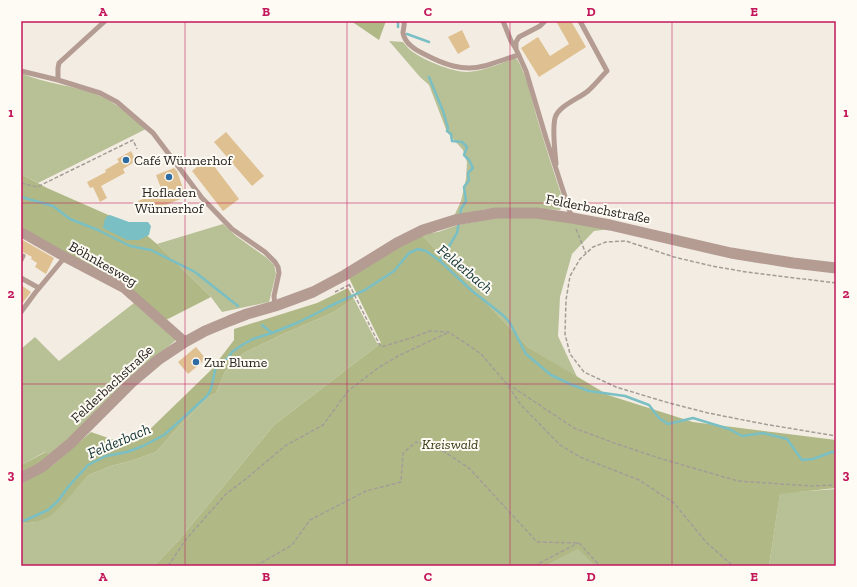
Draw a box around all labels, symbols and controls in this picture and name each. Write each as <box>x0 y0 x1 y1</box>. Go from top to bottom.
text: A <box>99 4 108 19</box>
text: B <box>262 4 270 19</box>
text: C <box>424 4 432 19</box>
text: D <box>586 4 596 19</box>
text: E <box>750 4 758 19</box>
text: 1 <box>8 105 14 120</box>
text: 1 <box>843 105 849 120</box>
place label: Café Wünnerhof <box>134 152 233 169</box>
marker: Café Wünnerhof <box>121 155 131 165</box>
marker: Hofladen Wünnerhof <box>164 172 174 182</box>
place label: Hofladen Wünnerhof <box>135 184 205 217</box>
street label: Felderbachstraße <box>544 191 652 228</box>
street label: Böhnkesweg <box>66 238 140 291</box>
water label: Felderbach <box>434 241 497 298</box>
text: 2 <box>8 286 15 301</box>
text: 2 <box>843 286 850 301</box>
street label: Felderbachstraße <box>67 341 157 426</box>
place label: Zur Blume <box>204 354 268 371</box>
marker: Zur Blume <box>191 357 201 367</box>
water label: Felderbach <box>85 420 154 462</box>
park label: Kreiswald <box>422 436 478 453</box>
text: 3 <box>8 467 15 482</box>
text: 3 <box>843 467 850 482</box>
text: A <box>99 569 108 584</box>
text: B <box>262 569 270 584</box>
text: C <box>424 569 432 584</box>
text: D <box>586 569 596 584</box>
text: E <box>750 569 758 584</box>

